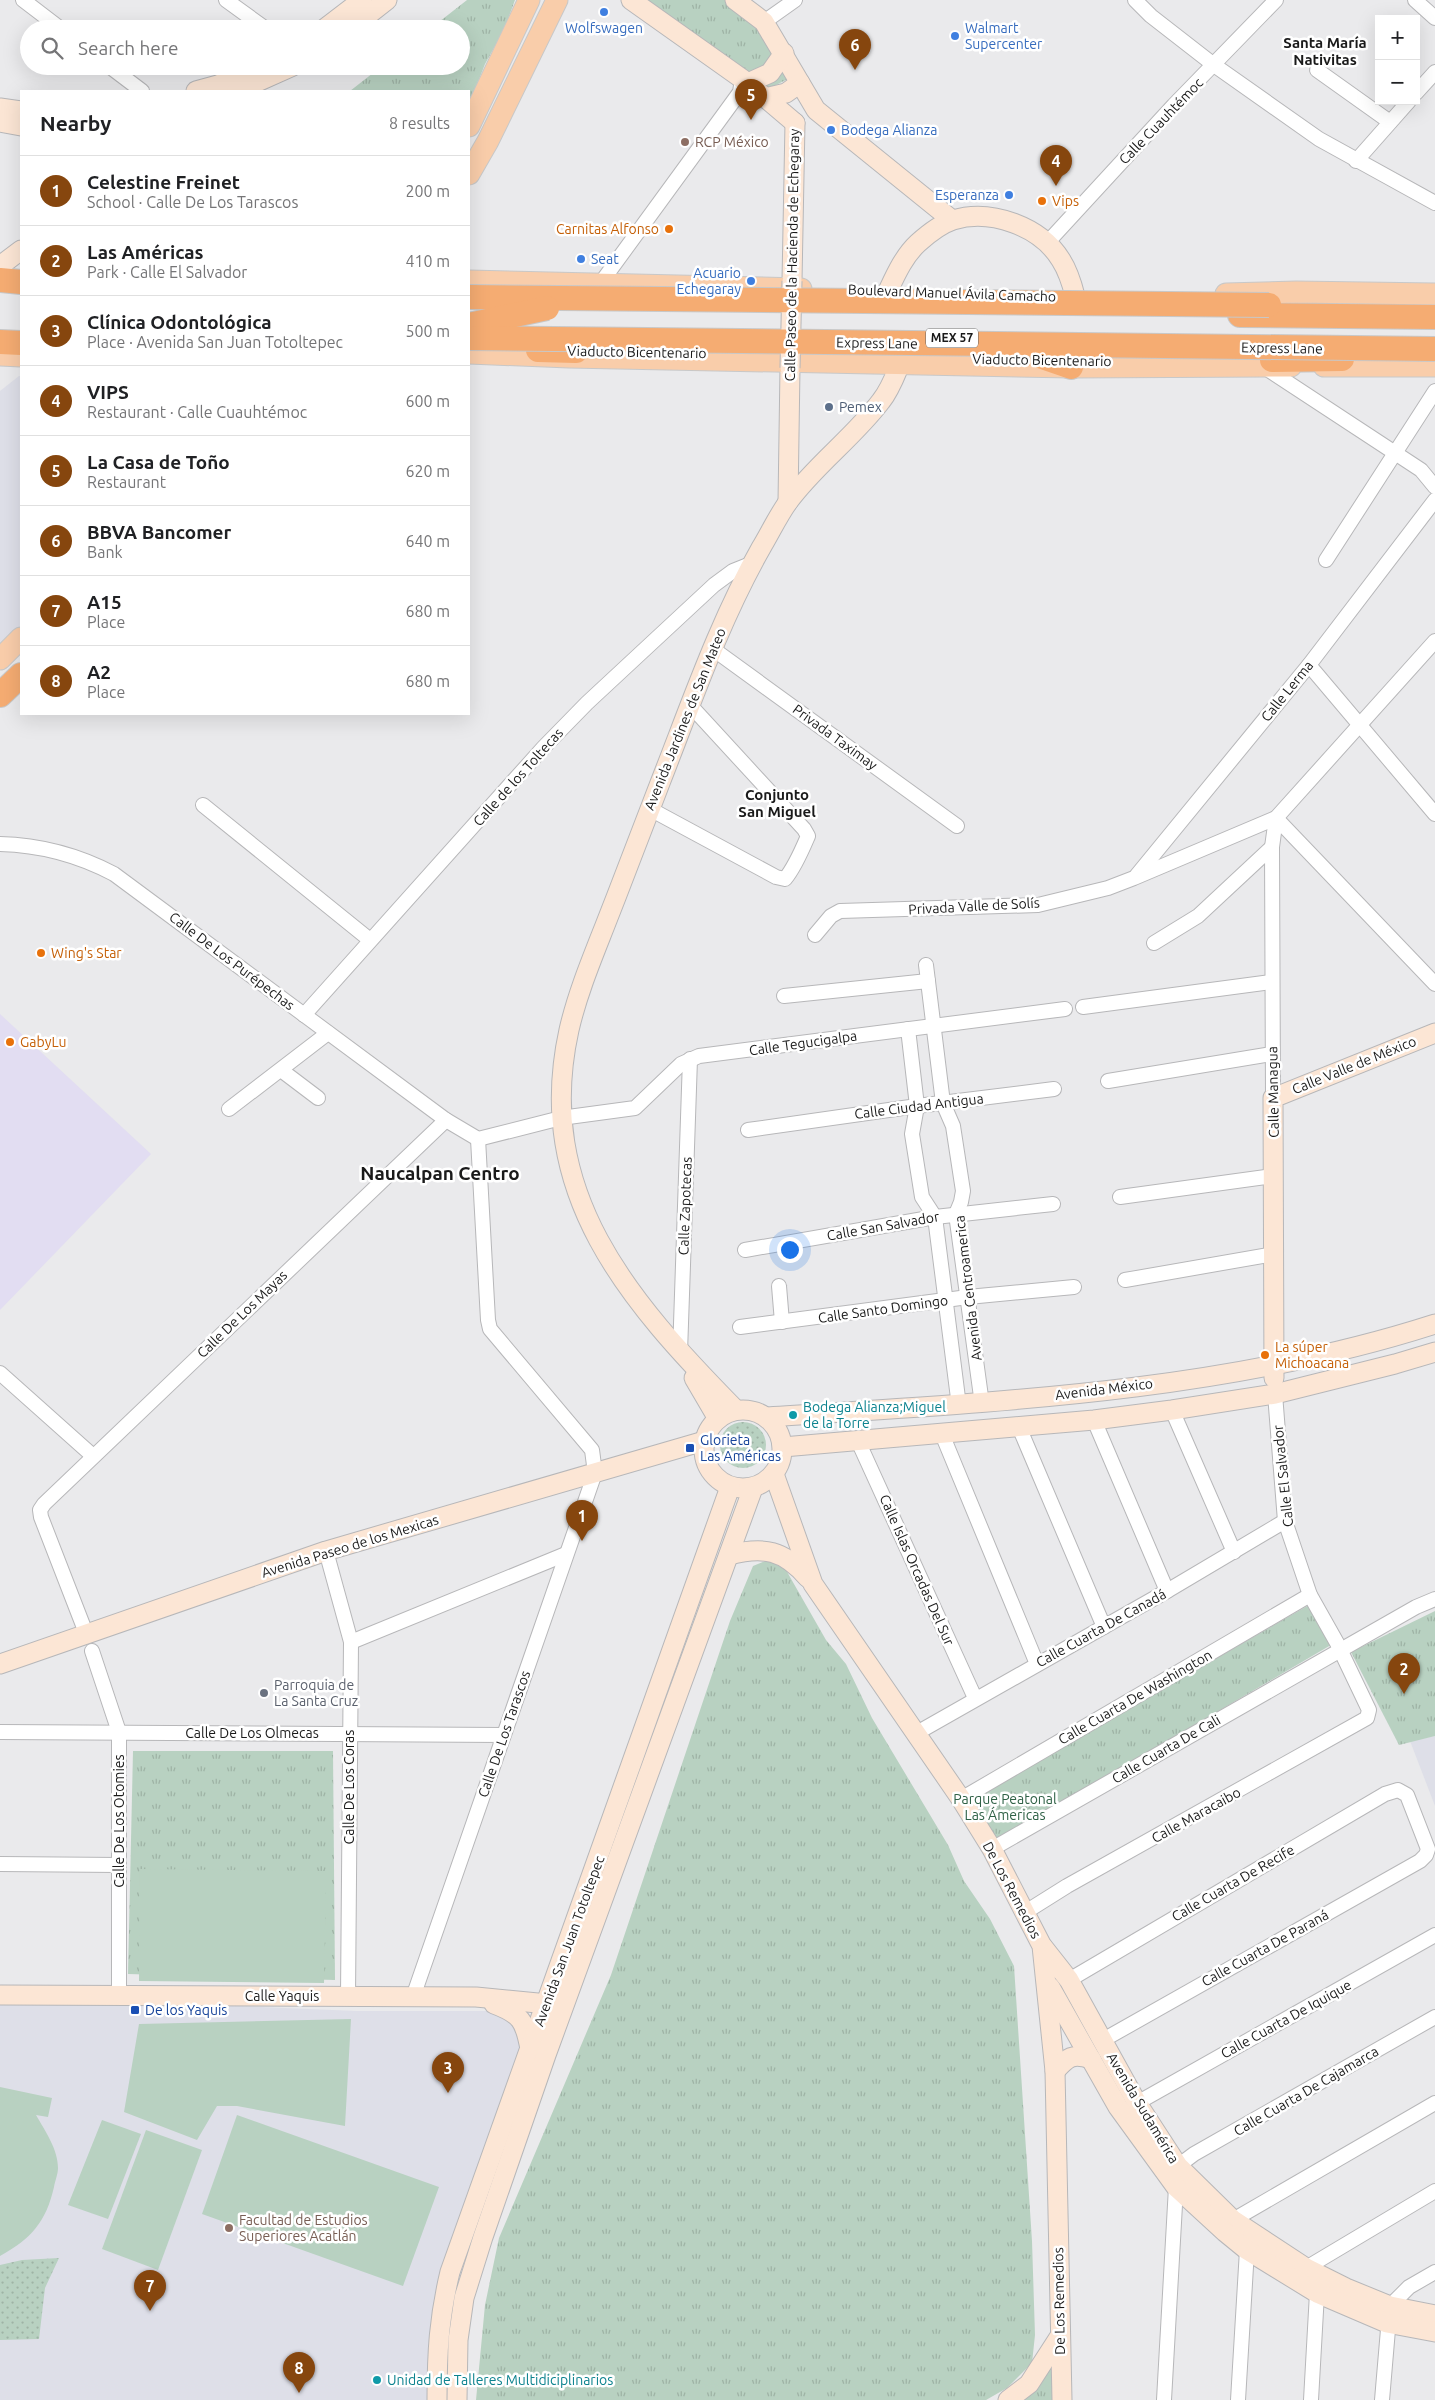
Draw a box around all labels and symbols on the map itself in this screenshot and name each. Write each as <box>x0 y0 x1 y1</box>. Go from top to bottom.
marker: Wolfswagen <box>598 6 610 18</box>
place label: Wolfswagen <box>565 20 643 36</box>
place label: Walmart Supercenter <box>965 20 1043 52</box>
pin: 6 <box>839 29 871 70</box>
marker: Walmart Supercenter <box>949 30 961 42</box>
district label: Santa María Nativitas <box>1283 34 1367 68</box>
street label: Calle Cuauhtémoc <box>1116 74 1207 167</box>
pin: 5 <box>735 79 767 120</box>
place label: Bodega Alianza <box>841 122 937 138</box>
marker: Bodega Alianza <box>825 124 837 136</box>
street label: Calle Paseo de la Hacienda de Echegaray <box>782 128 802 382</box>
place label: RCP México <box>695 134 769 150</box>
marker: RCP México <box>679 136 691 148</box>
pin: 4 <box>1040 145 1072 186</box>
place label: Esperanza <box>935 187 999 203</box>
marker: Esperanza <box>1003 189 1015 201</box>
place label: Vips <box>1052 193 1079 209</box>
marker: Vips <box>1036 195 1048 207</box>
place label: Carnitas Alfonso <box>556 221 659 237</box>
marker: Carnitas Alfonso <box>663 223 675 235</box>
place label: Seat <box>591 251 619 267</box>
marker: Seat <box>575 253 587 265</box>
place label: Acuario Echegaray <box>676 265 741 297</box>
marker: Acuario Echegaray <box>745 275 757 287</box>
street label: Boulevard Manuel Ávila Camacho <box>848 280 1056 305</box>
road number: MEX 57 <box>926 328 978 348</box>
street label: Express Lane <box>836 334 918 352</box>
street label: Express Lane <box>1241 339 1323 357</box>
street label: Viaducto Bicentenario <box>567 343 707 361</box>
street label: Viaducto Bicentenario <box>972 351 1112 369</box>
place label: Pemex <box>839 399 882 415</box>
marker: Pemex <box>823 401 835 413</box>
street label: Avenida Jardines de San Mateo <box>641 626 729 812</box>
street label: Calle Lerma <box>1258 657 1316 725</box>
street label: Privada Taximay <box>790 701 881 773</box>
street label: Calle de los Toltecas <box>470 725 566 829</box>
district label: Conjunto San Miguel <box>738 786 816 820</box>
street label: Privada Valle de Solís <box>908 895 1040 917</box>
street label: Calle De Los Purépechas <box>166 909 298 1013</box>
place label: Wing's Star <box>51 945 122 961</box>
marker: Wing's Star <box>35 947 47 959</box>
street label: Calle Tegucigalpa <box>748 1027 858 1059</box>
street label: Calle Valle de México <box>1290 1033 1418 1097</box>
place label: GabyLu <box>20 1034 67 1050</box>
marker: GabyLu <box>4 1036 16 1048</box>
street label: Calle Managua <box>1264 1046 1282 1138</box>
street label: Calle Ciudad Antigua <box>853 1090 985 1122</box>
street label: Calle Zapotecas <box>675 1156 695 1256</box>
district label: Naucalpan Centro <box>360 1162 520 1184</box>
street label: Calle San Salvador <box>826 1208 941 1244</box>
street label: Avenida Centroamerica <box>951 1215 985 1361</box>
your location <box>777 1237 803 1263</box>
street label: Calle De Los Mayas <box>194 1267 290 1361</box>
street label: Calle Santo Domingo <box>817 1292 949 1326</box>
place label: La súper Michoacana <box>1275 1339 1349 1371</box>
marker: La súper Michoacana <box>1259 1349 1271 1361</box>
street label: Avenida México <box>1054 1375 1154 1403</box>
place label: Bodega Alianza;Miguel de la Torre <box>803 1399 946 1431</box>
marker: Bodega Alianza;Miguel de la Torre <box>787 1409 799 1421</box>
street label: Calle El Salvador <box>1270 1423 1296 1528</box>
place label: Glorieta Las Américas <box>700 1432 781 1464</box>
marker: Glorieta Las Américas <box>684 1442 696 1454</box>
street label: Calle Islas Orcadas Del Sur <box>876 1492 958 1649</box>
pin: 1 <box>566 1500 598 1541</box>
street label: Avenida Paseo de los Mexicas <box>259 1511 441 1581</box>
street label: Calle Cuarta De Canadá <box>1033 1586 1169 1670</box>
street label: Calle Cuarta De Washington <box>1055 1646 1215 1748</box>
pin: 2 <box>1388 1653 1420 1694</box>
street label: Calle De Los Tarascos <box>475 1668 533 1800</box>
place label: Parroquia de La Santa Cruz <box>274 1677 358 1709</box>
marker: Parroquia de La Santa Cruz <box>258 1687 270 1699</box>
street label: Calle Cuarta De Cali <box>1109 1711 1223 1787</box>
street label: Calle De Los Olmecas <box>185 1725 319 1741</box>
street label: Calle De Los Coras <box>341 1730 357 1844</box>
street label: Calle De Los Otomies <box>111 1754 127 1888</box>
street label: Calle Maracaibo <box>1149 1784 1243 1846</box>
park label: Parque Peatonal Las Ámericas <box>953 1791 1057 1823</box>
street label: De Los Remedios <box>980 1839 1044 1941</box>
street label: Calle Cuarta De Recife <box>1169 1841 1297 1925</box>
street label: Avenida San Juan Totoltepec <box>531 1853 608 2029</box>
street label: Calle Cuarta De Paraná <box>1199 1906 1331 1990</box>
street label: Calle Cuarta De Iquique <box>1218 1976 1354 2062</box>
street label: Calle Yaquis <box>245 1988 319 2004</box>
place label: De los Yaquis <box>145 2002 227 2018</box>
marker: De los Yaquis <box>129 2004 141 2016</box>
street label: Calle Cuarta De Cajamarca <box>1231 2043 1381 2139</box>
street label: Avenida Sudamérica <box>1104 2050 1182 2166</box>
pin: 3 <box>432 2052 464 2093</box>
place label: Facultad de Estudios Superiores Acatlán <box>239 2212 368 2244</box>
marker: Facultad de Estudios Superiores Acatlán <box>223 2222 235 2234</box>
street label: De Los Remedios <box>1050 2247 1068 2355</box>
pin: 7 <box>134 2270 166 2311</box>
pin: 8 <box>283 2352 315 2393</box>
place label: Unidad de Talleres Multidiciplinarios <box>387 2372 613 2388</box>
marker: Unidad de Talleres Multidiciplinarios <box>371 2374 383 2386</box>

